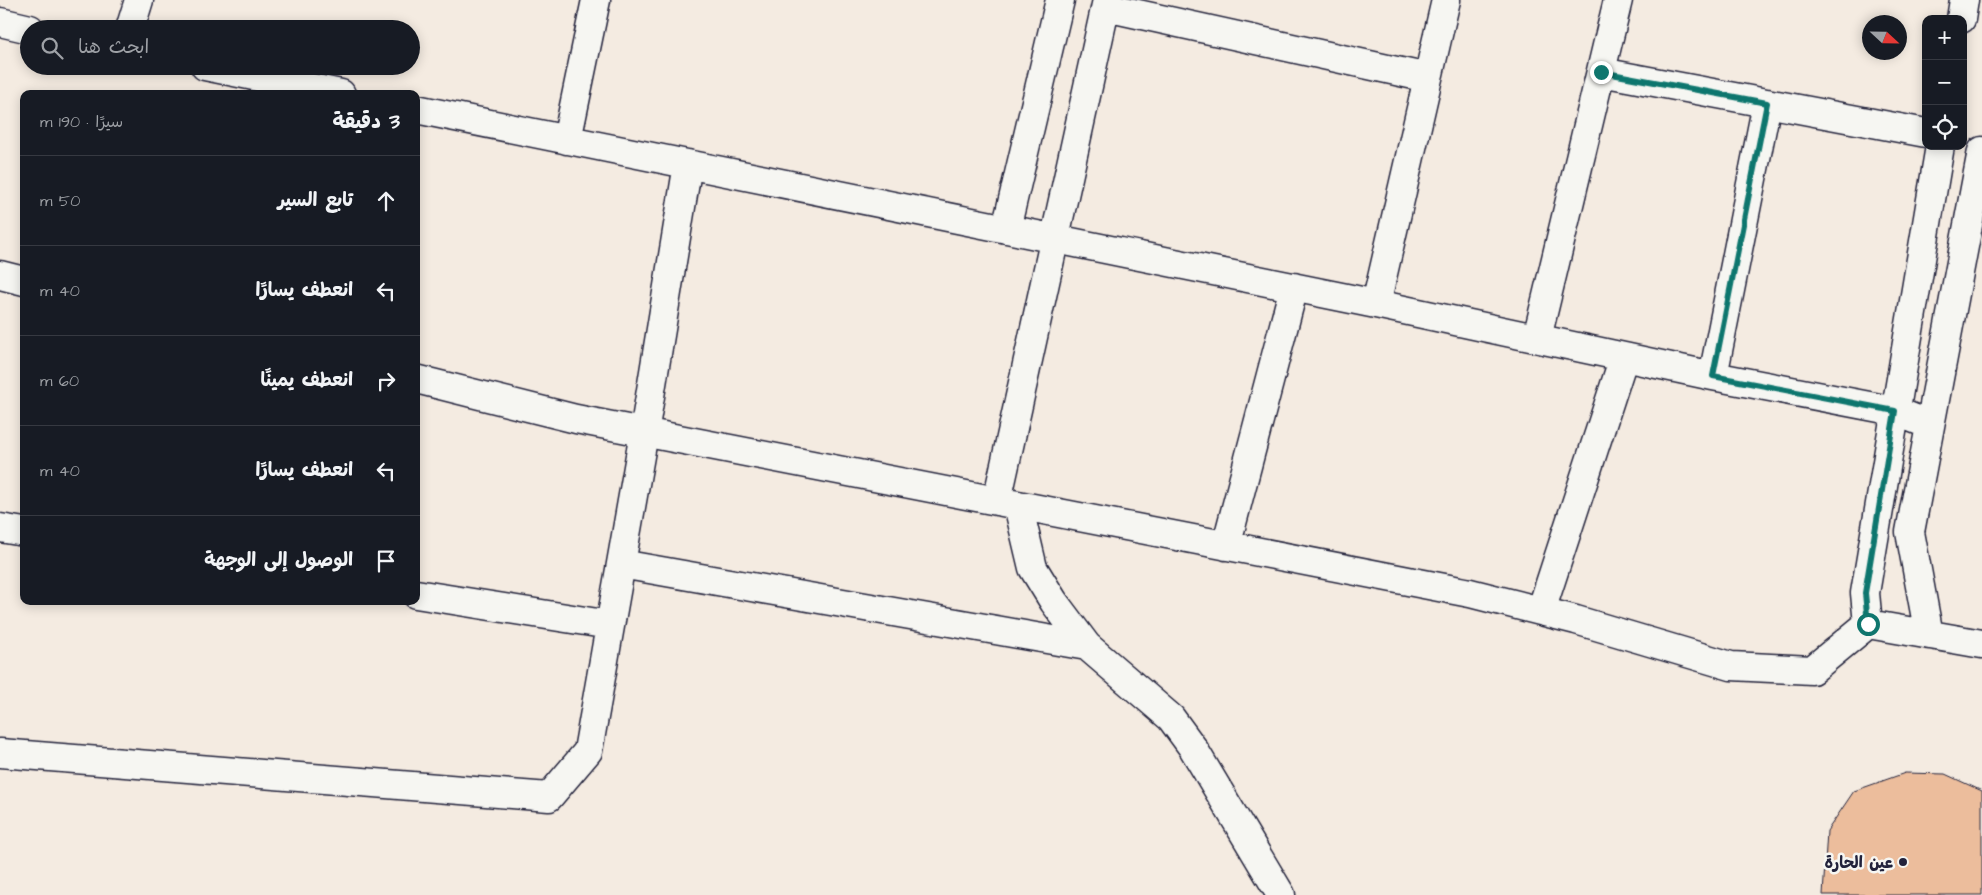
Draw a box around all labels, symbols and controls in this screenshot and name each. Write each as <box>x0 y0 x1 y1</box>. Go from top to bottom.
north arrow <box>1862 15 1907 60</box>
map controls <box>1922 15 1967 150</box>
button: + <box>1922 15 1967 60</box>
search box <box>20 20 420 75</box>
icon: search <box>38 34 66 62</box>
text: ابحث هنا <box>78 34 149 61</box>
button: − <box>1922 60 1967 105</box>
route end <box>1590 61 1613 84</box>
button: locate <box>1922 105 1967 150</box>
text: 3 دقيقة <box>332 107 400 136</box>
text: سيرًا · 190 m <box>40 111 123 133</box>
text: تابع السير <box>278 187 353 214</box>
icon: ahead <box>372 187 400 215</box>
text: 50 m <box>40 190 80 212</box>
text: انعطف يسارًا <box>256 277 353 304</box>
icon: left <box>372 277 400 305</box>
text: 40 m <box>40 280 80 302</box>
text: انعطف يمينًا <box>261 367 353 394</box>
icon: right <box>372 367 400 395</box>
text: 60 m <box>40 370 79 392</box>
text: انعطف يسارًا <box>256 457 353 484</box>
icon: left <box>372 457 400 485</box>
text: 40 m <box>40 460 80 482</box>
text: الوصول إلى الوجهة <box>204 547 353 574</box>
icon: arrive <box>372 547 400 575</box>
route start <box>1857 613 1880 636</box>
place label: عين الحارة <box>1825 852 1893 874</box>
marker: عين الحارة <box>1897 856 1909 868</box>

